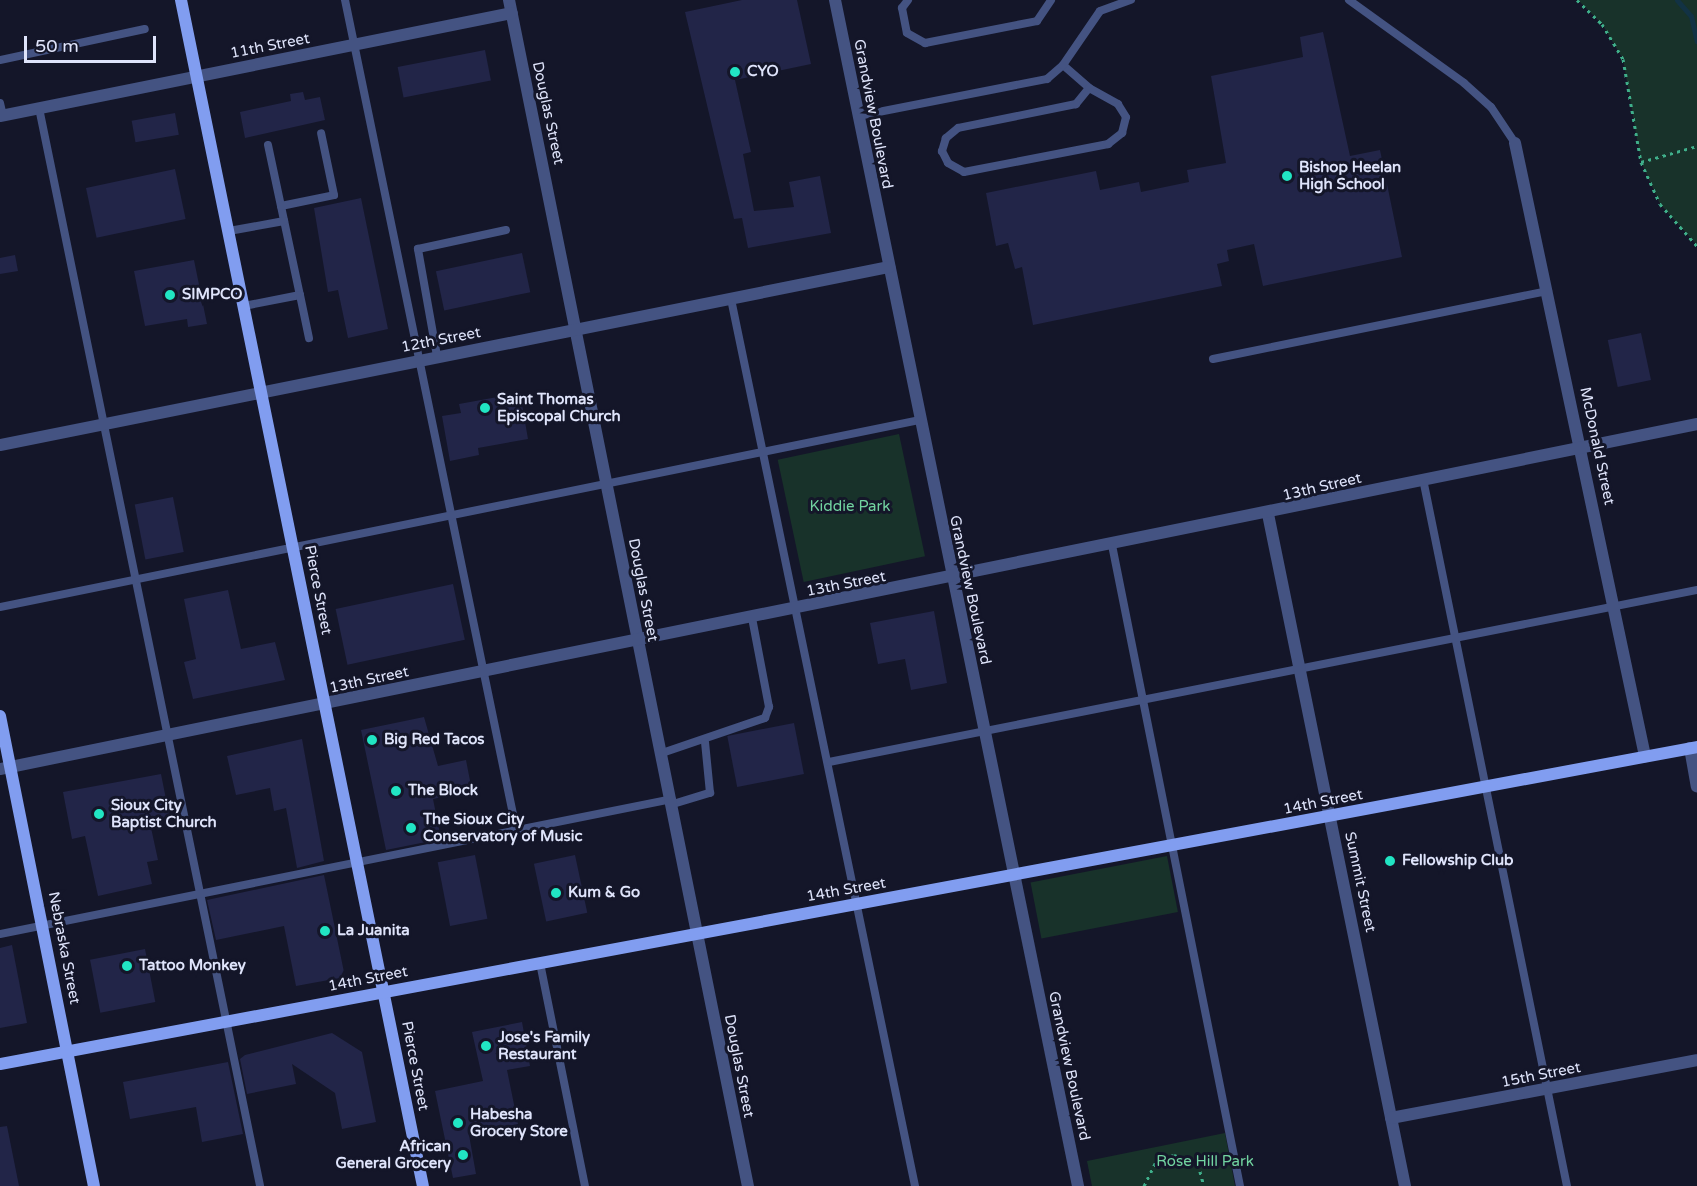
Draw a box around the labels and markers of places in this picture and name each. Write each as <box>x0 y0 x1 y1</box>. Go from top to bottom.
place label: CYO <box>747 63 779 81</box>
marker: CYO <box>728 65 742 79</box>
place label: Bishop Heelan High School <box>1299 158 1401 193</box>
marker: Bishop Heelan High School <box>1280 169 1294 183</box>
place label: SIMPCO <box>182 286 242 304</box>
marker: SIMPCO <box>163 288 177 302</box>
place label: Saint Thomas Episcopal Church <box>497 390 621 425</box>
marker: Saint Thomas Episcopal Church <box>478 401 492 415</box>
place label: Big Red Tacos <box>384 731 485 749</box>
marker: Big Red Tacos <box>365 733 379 747</box>
place label: The Block <box>408 782 478 800</box>
marker: The Block <box>389 784 403 798</box>
place label: Sioux City Baptist Church <box>111 796 217 831</box>
marker: Sioux City Baptist Church <box>92 807 106 821</box>
place label: The Sioux City Conservatory of Music <box>423 810 582 845</box>
marker: The Sioux City Conservatory of Music <box>404 821 418 835</box>
place label: Fellowship Club <box>1402 852 1514 870</box>
marker: Fellowship Club <box>1383 854 1397 868</box>
place label: Kum & Go <box>568 884 640 902</box>
marker: Kum & Go <box>549 886 563 900</box>
place label: La Juanita <box>337 922 410 940</box>
marker: La Juanita <box>318 924 332 938</box>
place label: Tattoo Monkey <box>139 957 246 975</box>
marker: Tattoo Monkey <box>120 959 134 973</box>
place label: Jose's Family Restaurant <box>498 1028 590 1063</box>
marker: Jose's Family Restaurant <box>479 1039 493 1053</box>
place label: Habesha Grocery Store <box>470 1105 568 1140</box>
marker: Habesha Grocery Store <box>451 1116 465 1130</box>
place label: African General Grocery <box>336 1137 451 1172</box>
marker: African General Grocery <box>456 1148 470 1162</box>

